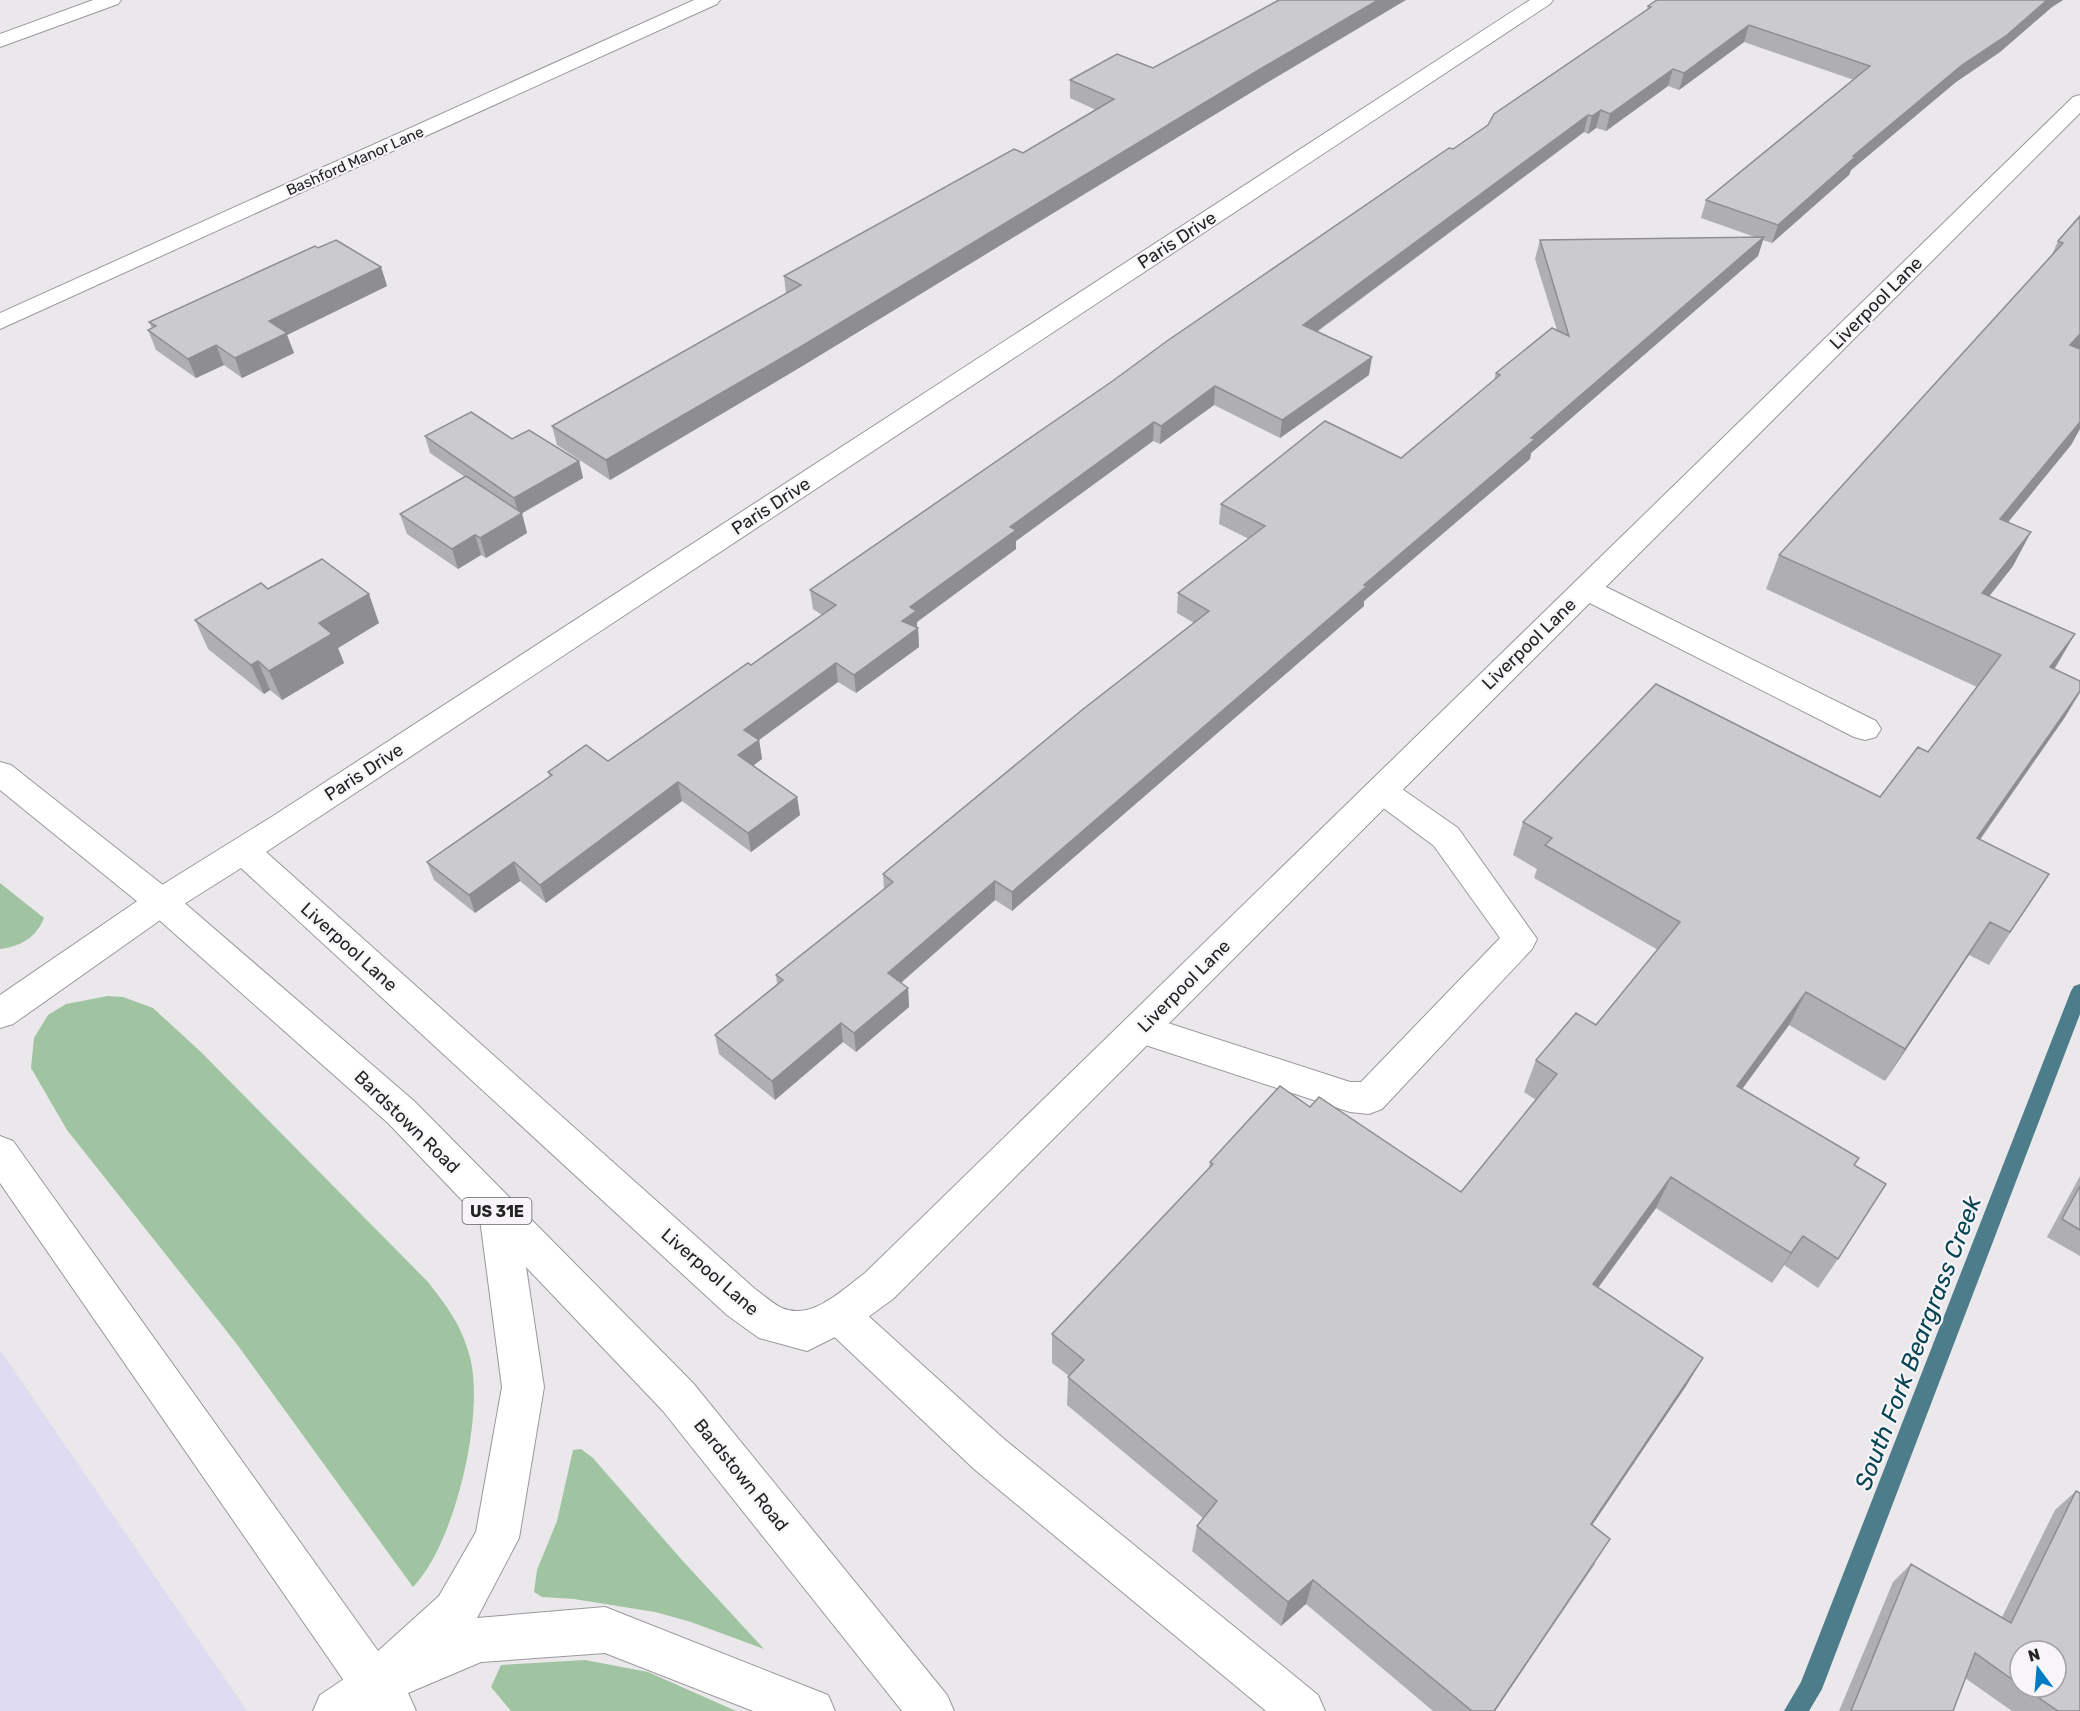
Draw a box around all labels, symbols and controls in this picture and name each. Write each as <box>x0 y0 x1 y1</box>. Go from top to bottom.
street label: Bashford Manor Lane <box>284 123 426 199</box>
street label: Paris Drive <box>1134 206 1220 274</box>
street label: Liverpool Lane <box>1825 252 1927 354</box>
street label: Paris Drive <box>728 472 814 540</box>
street label: Liverpool Lane <box>1477 594 1581 694</box>
street label: Paris Drive <box>321 738 407 806</box>
street label: Liverpool Lane <box>296 898 402 996</box>
street label: Liverpool Lane <box>1133 935 1235 1037</box>
street label: Bardstown Road <box>350 1066 464 1178</box>
water label: South Fork Beargrass Creek <box>1849 1192 1987 1494</box>
road number: US 31E <box>462 1198 532 1224</box>
street label: Liverpool Lane <box>657 1224 763 1320</box>
street label: Bardstown Road <box>689 1414 793 1536</box>
north arrow <box>2008 1639 2068 1699</box>
text: N <box>2026 1644 2042 1666</box>

